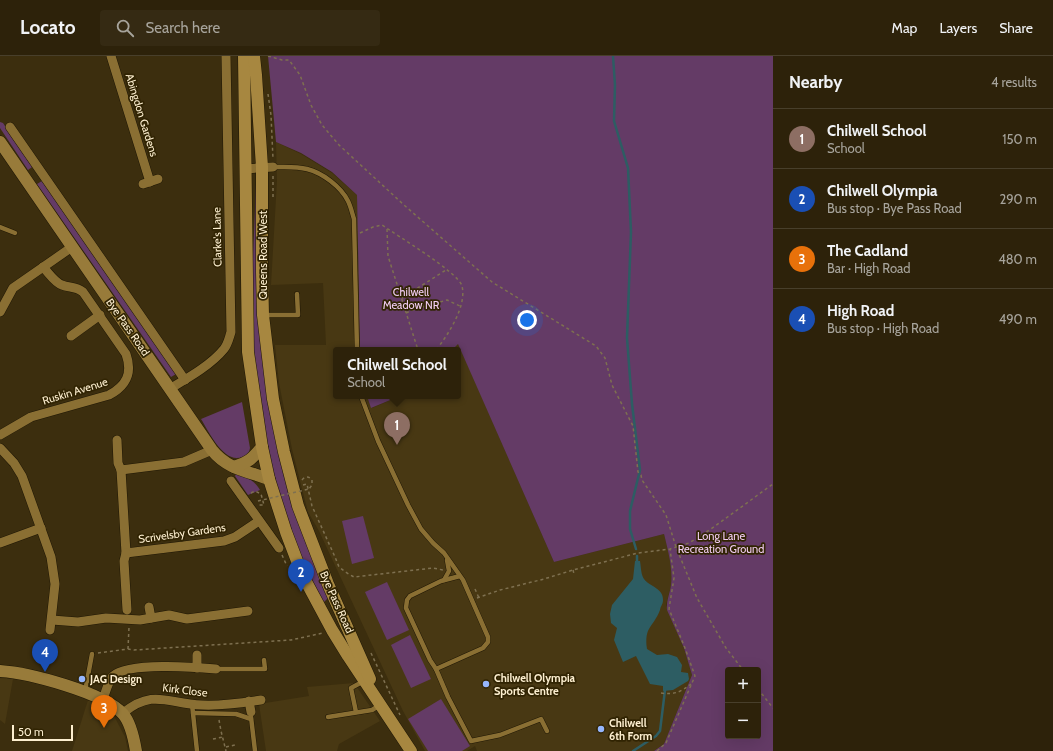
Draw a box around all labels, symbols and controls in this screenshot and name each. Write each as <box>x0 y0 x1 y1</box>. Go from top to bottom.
search box <box>100 10 380 46</box>
text: Locato <box>20 16 76 39</box>
icon: search <box>114 17 136 39</box>
text: Search here <box>146 19 220 37</box>
text: Map <box>892 19 917 37</box>
text: Layers <box>939 19 977 37</box>
text: Share <box>999 19 1033 37</box>
street label: Abingdon Gardens <box>123 72 161 159</box>
text: Nearby <box>789 72 842 92</box>
text: 4 results <box>991 74 1037 90</box>
text: Chilwell School <box>827 122 927 140</box>
text: 1 <box>800 131 804 147</box>
text: 150 m <box>1002 131 1037 147</box>
text: School <box>827 140 865 156</box>
text: Chilwell Olympia <box>827 182 938 200</box>
text: 2 <box>799 191 805 207</box>
text: 290 m <box>999 191 1037 207</box>
text: Bus stop · Bye Pass Road <box>827 200 962 216</box>
street label: Clarke's Lane <box>209 207 225 267</box>
street label: Queens Road West <box>256 210 270 299</box>
text: The Cadland <box>827 242 908 260</box>
text: 3 <box>798 251 806 267</box>
text: 480 m <box>998 251 1037 267</box>
text: Bar · High Road <box>827 260 911 276</box>
park label: Chilwell Meadow NR <box>383 285 440 312</box>
street label: Bye Pass Road <box>103 296 153 358</box>
text: High Road <box>827 302 894 320</box>
your location <box>517 310 537 330</box>
text: 4 <box>798 311 806 327</box>
text: 490 m <box>999 311 1037 327</box>
text: Bus stop · High Road <box>827 320 939 336</box>
popup <box>333 347 461 399</box>
text: Chilwell School <box>347 356 447 374</box>
street label: Ruskin Avenue <box>41 374 110 408</box>
text: School <box>347 374 385 390</box>
pin: 1 <box>384 412 410 445</box>
street label: Scrivelsby Gardens <box>138 520 227 546</box>
park label: Long Lane Recreation Ground <box>678 529 764 556</box>
pin: 2 <box>288 559 314 592</box>
street label: Bye Pass Road <box>317 569 357 635</box>
pin: 4 <box>32 639 58 672</box>
map controls <box>725 667 761 739</box>
button: + <box>725 667 761 703</box>
place label: Chilwell Olympia Sports Centre <box>494 671 576 698</box>
place label: JAG Design <box>89 672 142 686</box>
marker: JAG Design <box>77 674 87 684</box>
marker: Chilwell Olympia Sports Centre <box>481 679 491 689</box>
street label: Kirk Close <box>162 680 209 700</box>
pin: 3 <box>91 695 117 728</box>
button: − <box>725 703 761 739</box>
place label: Chilwell 6th Form <box>609 716 652 743</box>
scale bar <box>12 723 73 742</box>
marker: Chilwell 6th Form <box>596 724 606 734</box>
text: 50 m <box>18 725 44 739</box>

